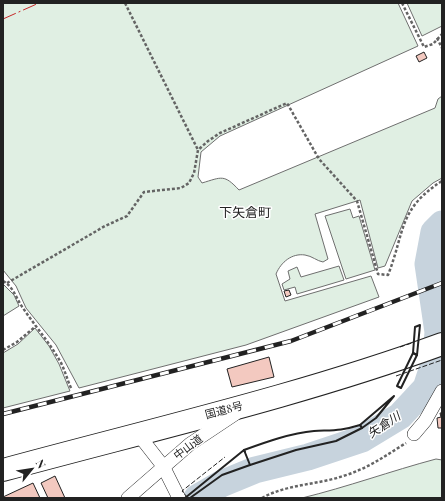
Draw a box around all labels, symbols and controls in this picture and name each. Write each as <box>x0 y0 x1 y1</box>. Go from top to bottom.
district label: 下矢倉町 <box>219 203 271 220</box>
street label: 国道8号 <box>203 397 245 422</box>
water label: 矢倉川 <box>364 407 405 441</box>
street label: 中山道 <box>170 431 205 463</box>
north arrow <box>12 449 52 489</box>
text: N <box>33 457 50 471</box>

